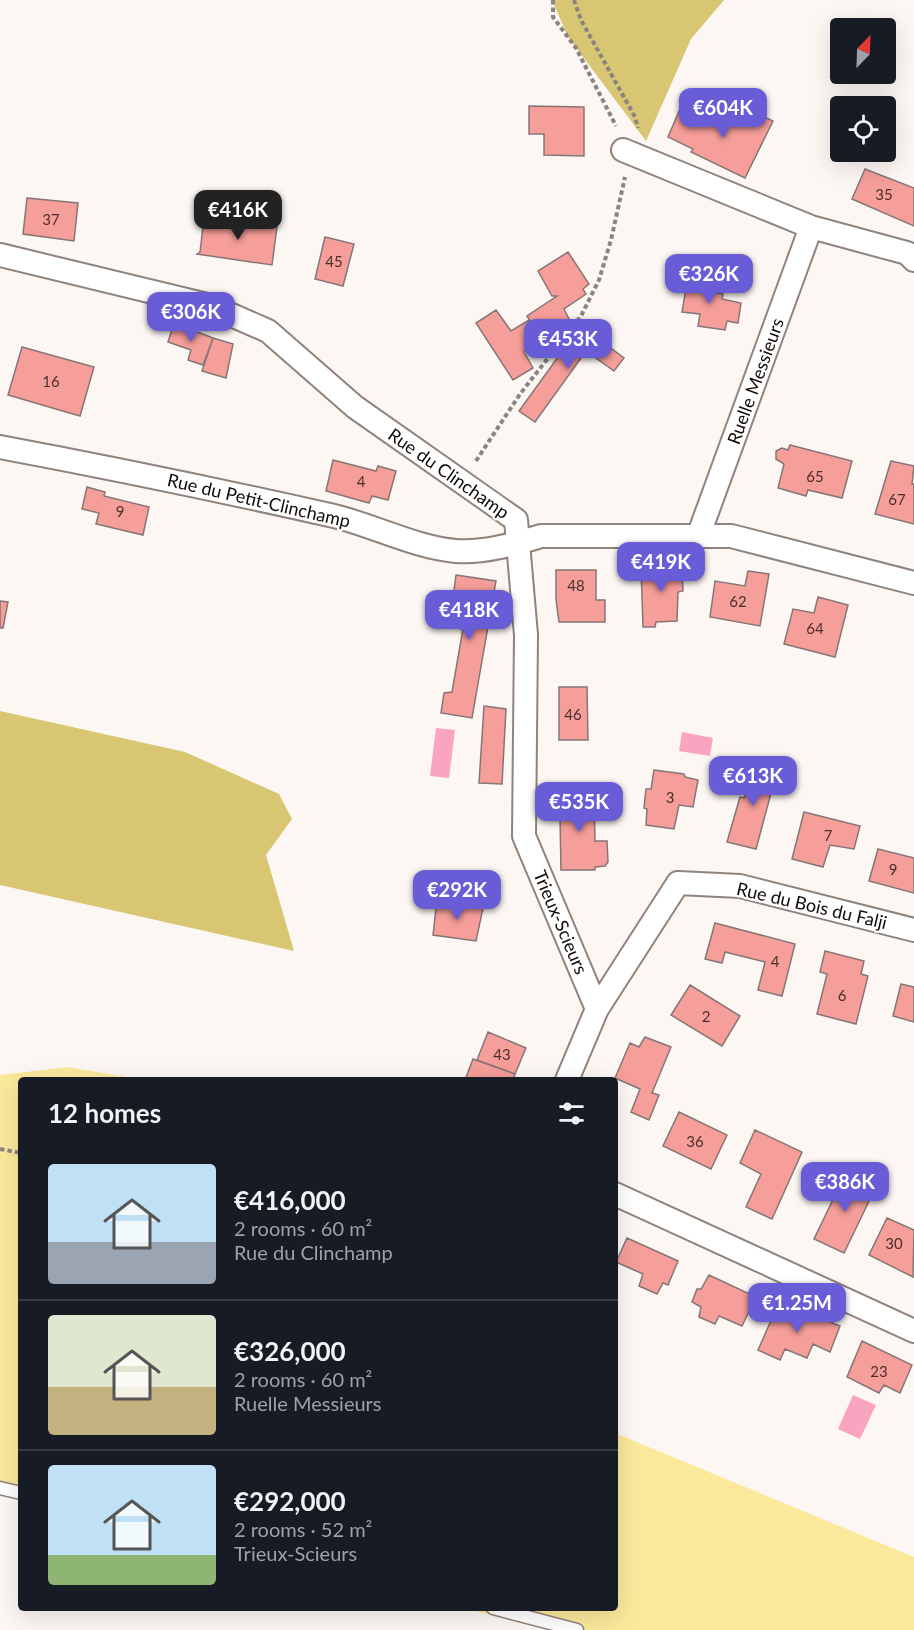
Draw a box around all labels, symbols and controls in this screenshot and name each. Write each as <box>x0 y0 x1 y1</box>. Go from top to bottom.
north arrow <box>830 18 896 84</box>
map controls <box>830 18 896 162</box>
pin: €604K <box>681 88 765 139</box>
text: €604K <box>693 95 753 119</box>
button: locate <box>830 96 896 162</box>
house number: 35 <box>875 185 893 203</box>
pin: €416K <box>196 190 280 241</box>
text: €416K <box>208 197 268 221</box>
house number: 37 <box>42 210 60 228</box>
house number: 45 <box>325 252 343 270</box>
pin: €326K <box>667 254 751 305</box>
text: €326K <box>679 261 739 285</box>
pin: €306K <box>149 292 233 343</box>
text: €306K <box>161 299 221 323</box>
street label: Ruelle Messieurs <box>722 315 788 447</box>
pin: €453K <box>526 319 610 370</box>
text: €453K <box>538 326 598 350</box>
house number: 16 <box>42 372 60 390</box>
street label: Rue du Clinchamp <box>384 423 514 523</box>
house number: 65 <box>806 467 824 485</box>
street label: Rue du Petit-Clinchamp <box>165 468 353 532</box>
house number: 4 <box>357 472 366 490</box>
house number: 67 <box>888 490 906 508</box>
house number: 9 <box>116 502 124 520</box>
pin: €419K <box>619 542 703 593</box>
text: €419K <box>631 549 691 573</box>
house number: 48 <box>567 576 585 594</box>
pin: €418K <box>427 590 511 641</box>
house number: 62 <box>729 592 747 610</box>
text: €418K <box>439 597 499 621</box>
house number: 64 <box>806 619 824 637</box>
house number: 46 <box>564 705 582 723</box>
pin: €613K <box>711 756 795 807</box>
text: €613K <box>723 763 783 787</box>
pin: €535K <box>537 782 621 833</box>
house number: 3 <box>666 788 674 806</box>
text: €535K <box>549 789 609 813</box>
house number: 7 <box>824 826 833 844</box>
house number: 9 <box>889 860 897 878</box>
street label: Trieux-Scieurs <box>529 867 593 978</box>
pin: €292K <box>415 870 499 921</box>
text: €292K <box>427 877 487 901</box>
street label: Rue du Bois du Falji <box>735 877 889 933</box>
house number: 4 <box>771 952 780 970</box>
house number: 6 <box>838 986 847 1004</box>
house number: 2 <box>702 1007 710 1025</box>
house number: 43 <box>493 1045 511 1063</box>
text: 12 homes <box>48 1097 161 1129</box>
icon: filters <box>555 1097 588 1130</box>
house number: 36 <box>686 1132 704 1150</box>
pin: €386K <box>803 1162 887 1213</box>
text: €386K <box>815 1169 875 1193</box>
text: €416,000 <box>234 1184 346 1216</box>
icon: home <box>96 1188 168 1260</box>
text: 2 rooms · 60 m² <box>234 1216 372 1240</box>
house number: 30 <box>885 1234 903 1252</box>
text: Rue du Clinchamp <box>234 1240 393 1264</box>
pin: €1.25M <box>748 1283 846 1334</box>
text: €1.25M <box>762 1290 832 1314</box>
text: €326,000 <box>234 1335 346 1367</box>
icon: home <box>96 1339 168 1411</box>
house number: 23 <box>870 1362 888 1380</box>
text: 2 rooms · 60 m² <box>234 1367 372 1391</box>
text: Ruelle Messieurs <box>234 1391 381 1415</box>
text: €292,000 <box>234 1485 346 1517</box>
icon: home <box>96 1489 168 1561</box>
text: 2 rooms · 52 m² <box>234 1517 372 1541</box>
text: Trieux-Scieurs <box>234 1541 357 1565</box>

